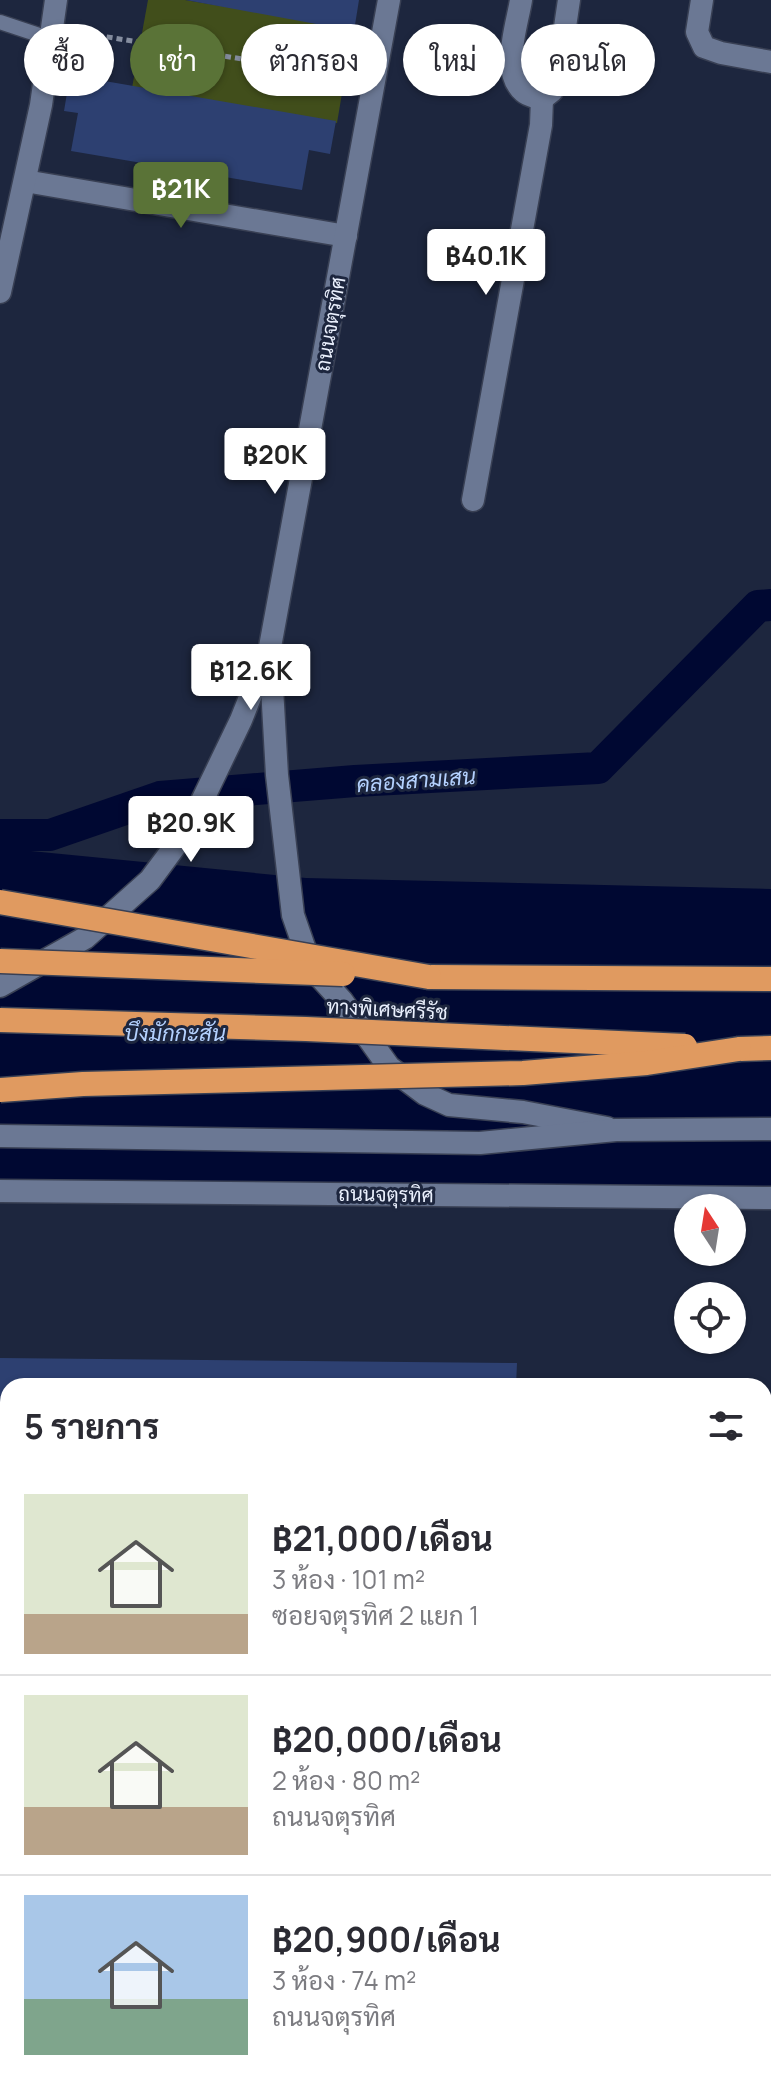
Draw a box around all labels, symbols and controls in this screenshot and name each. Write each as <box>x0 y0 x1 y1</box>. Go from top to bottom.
chip: ซื้อ <box>24 24 114 96</box>
chip: เช่า <box>130 24 225 96</box>
chip: ตัวกรอง <box>241 24 387 96</box>
chip: ใหม่ <box>403 24 505 96</box>
chip: คอนโด <box>521 24 655 96</box>
pin: ฿21K <box>134 162 228 230</box>
text: ฿21K <box>151 170 211 206</box>
pin: ฿40.1K <box>421 229 551 297</box>
text: ฿40.1K <box>445 237 527 273</box>
street label: ถนนจตุรทิศ <box>308 275 353 373</box>
pin: ฿20K <box>228 428 322 496</box>
text: ฿20K <box>242 436 308 472</box>
pin: ฿12.6K <box>186 644 316 712</box>
text: ฿12.6K <box>209 652 293 688</box>
water label: คลองสามเสน <box>355 761 477 799</box>
pin: ฿20.9K <box>126 796 256 864</box>
text: ฿20.9K <box>146 804 236 840</box>
street label: ทางพิเศษศรีรัช <box>326 992 448 1026</box>
water label: บึงมักกะสัน <box>124 1018 226 1048</box>
street label: ถนนจตุรทิศ <box>338 1180 434 1209</box>
north arrow <box>674 1194 746 1266</box>
map controls <box>674 1194 746 1354</box>
button: locate <box>674 1282 746 1354</box>
text: 5 รายการ <box>24 1403 160 1449</box>
icon: filters <box>704 1404 748 1448</box>
text: ฿21,000/เดือน <box>272 1515 493 1561</box>
icon: home <box>88 1526 184 1622</box>
text: 3 ห้อง · 101 m² <box>272 1561 425 1597</box>
text: ซอยจตุรทิศ 2 แยก 1 <box>272 1597 479 1633</box>
text: ฿20,000/เดือน <box>272 1716 502 1762</box>
icon: home <box>88 1727 184 1823</box>
text: 2 ห้อง · 80 m² <box>272 1762 421 1798</box>
text: ถนนจตุรทิศ <box>272 1798 396 1834</box>
text: ฿20,900/เดือน <box>272 1916 501 1962</box>
icon: home <box>88 1927 184 2023</box>
text: 3 ห้อง · 74 m² <box>272 1962 416 1998</box>
text: ถนนจตุรทิศ <box>272 1998 396 2034</box>

